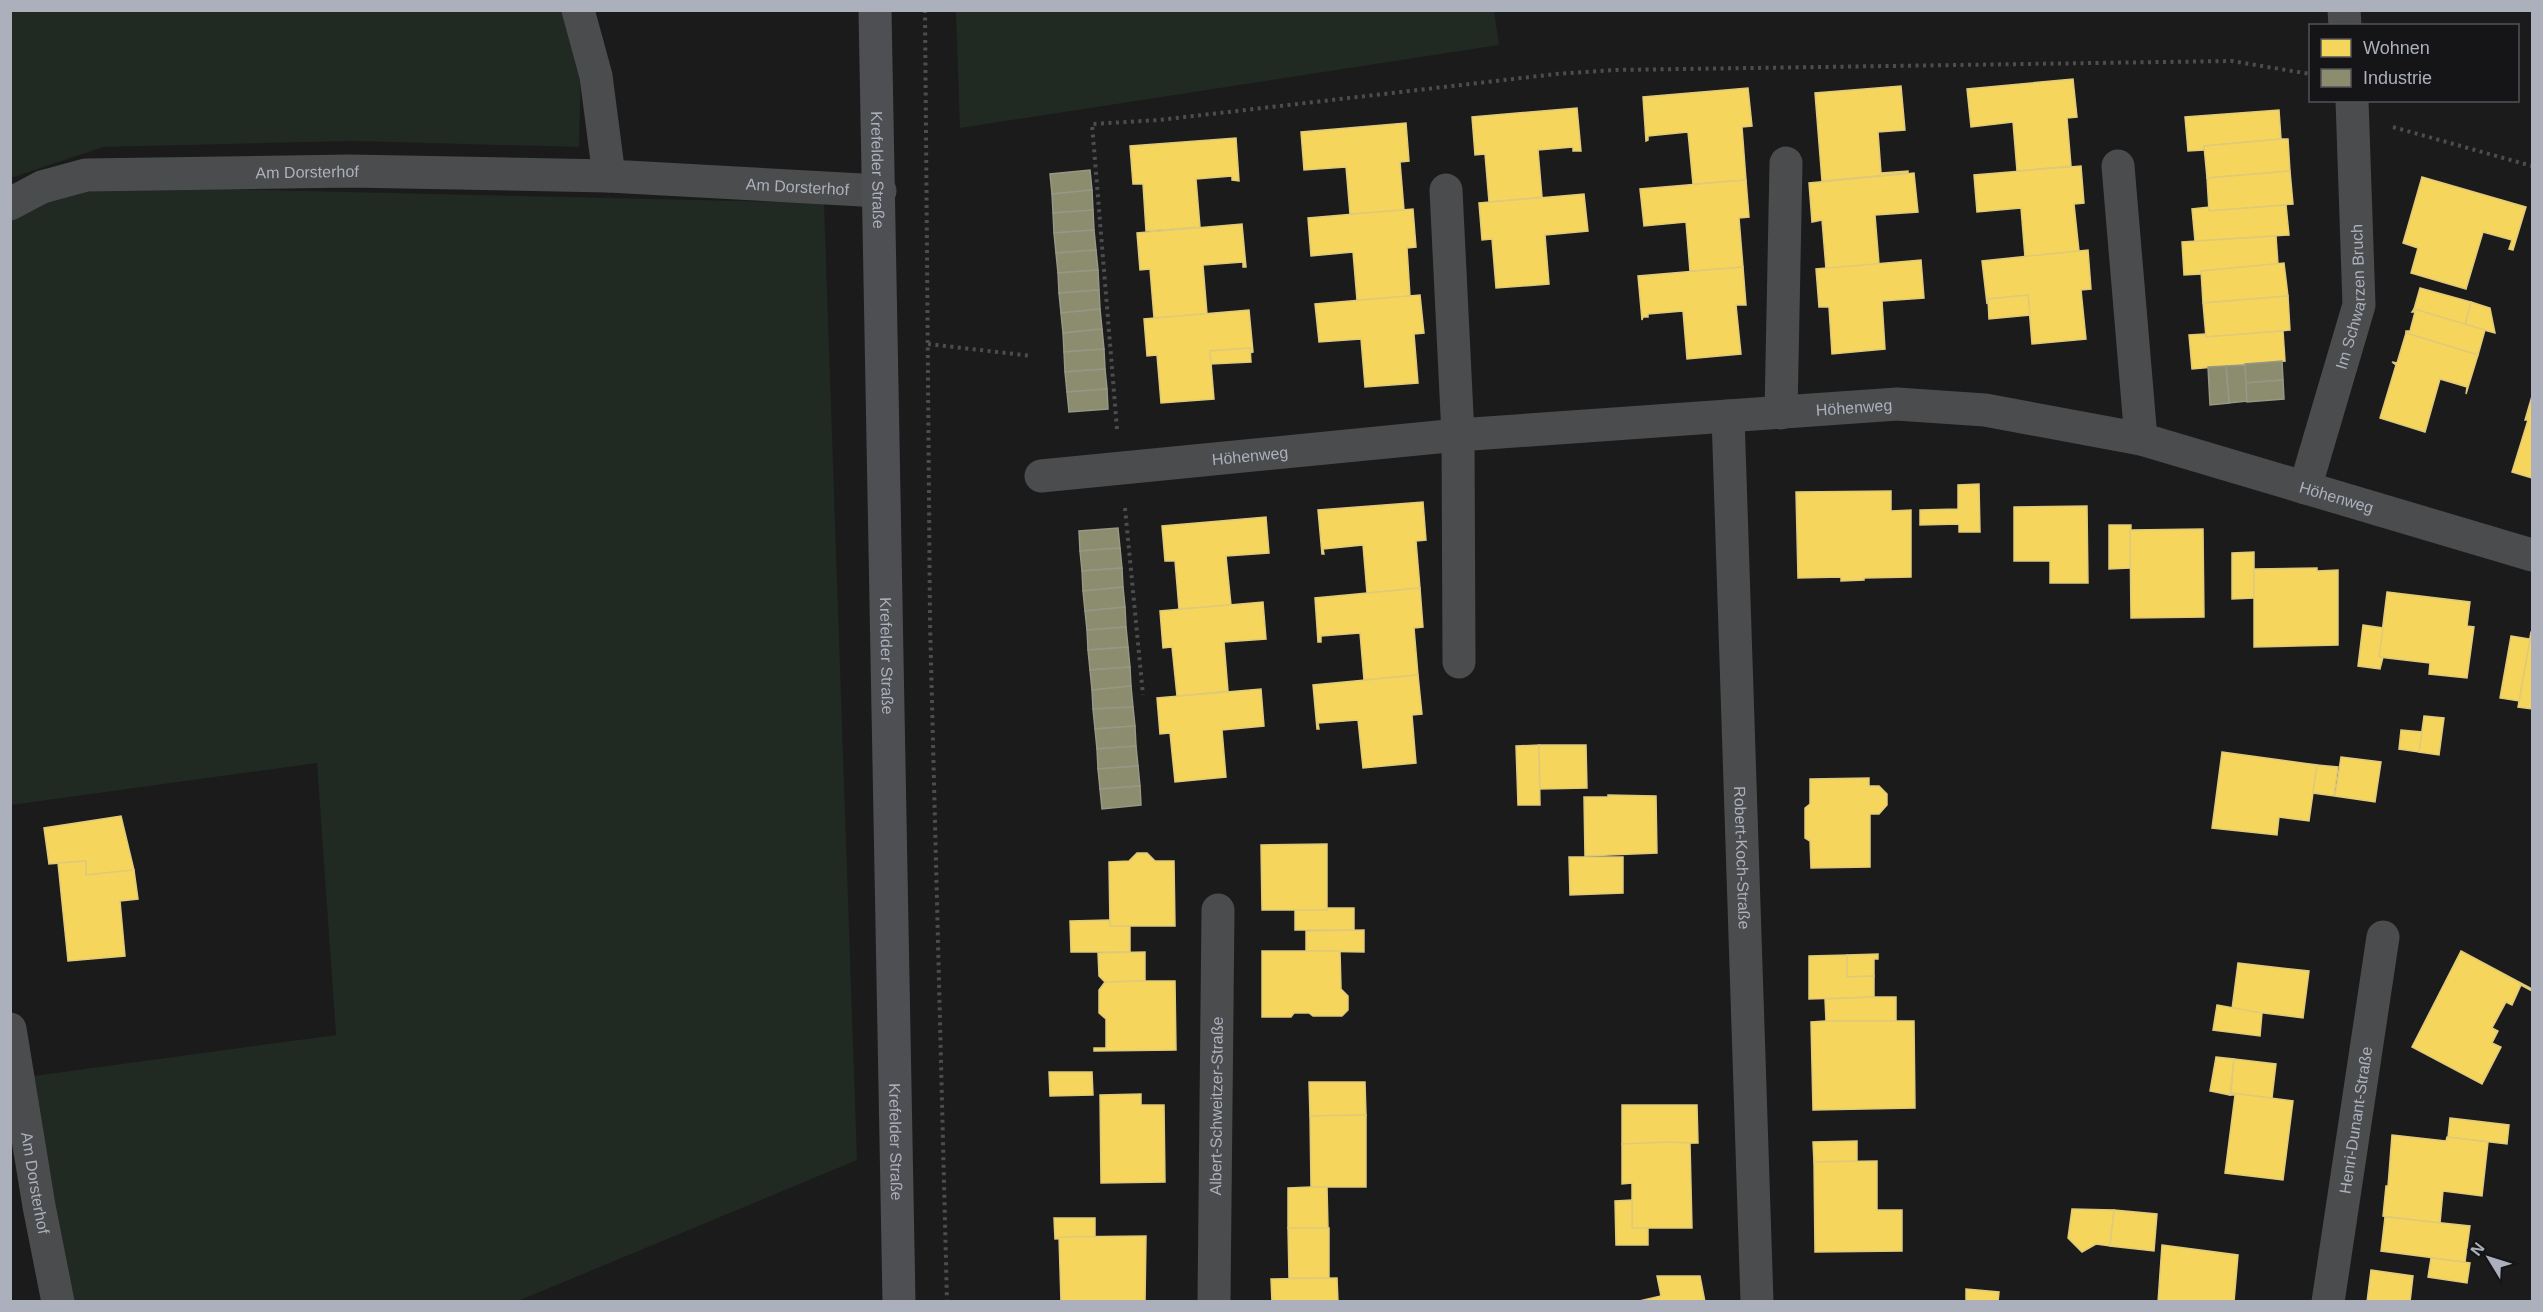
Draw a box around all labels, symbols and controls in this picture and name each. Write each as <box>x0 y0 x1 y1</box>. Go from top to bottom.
legend <box>2309 24 2519 102</box>
text: Wohnen <box>2363 38 2430 58</box>
text: Industrie <box>2363 68 2432 88</box>
street label: Krefelder Straße <box>868 111 887 229</box>
street label: Am Dorsterhof <box>255 163 359 181</box>
street label: Am Dorsterhof <box>745 176 850 198</box>
street label: Im Schwarzen Bruch <box>2332 224 2369 371</box>
street label: Höhenweg <box>1815 396 1893 419</box>
street label: Höhenweg <box>1211 444 1289 468</box>
street label: Höhenweg <box>2297 478 2376 517</box>
street label: Krefelder Straße <box>877 597 896 715</box>
street label: Robert-Koch-Straße <box>1731 786 1753 930</box>
street label: Albert-Schweitzer-Straße <box>1207 1016 1226 1196</box>
street label: Henri-Dunant-Straße <box>2336 1045 2375 1195</box>
street label: Krefelder Straße <box>886 1083 905 1201</box>
street label: Am Dorsterhof <box>18 1131 52 1236</box>
north arrow <box>2459 1228 2519 1288</box>
text: N <box>2467 1239 2488 1259</box>

